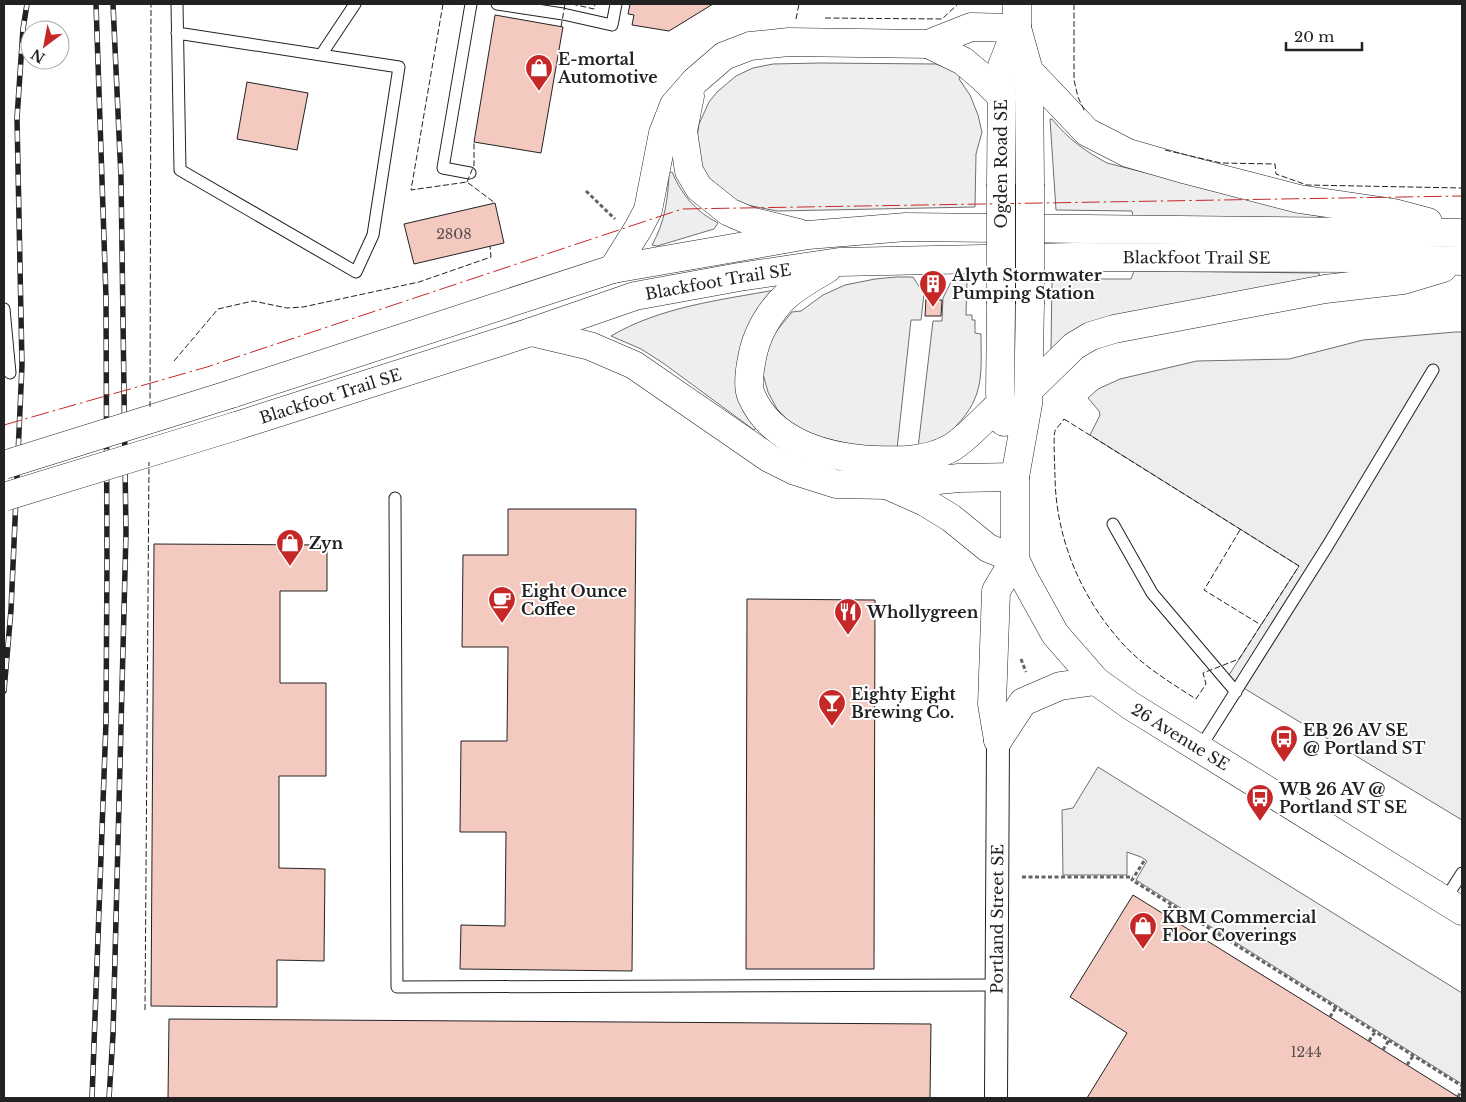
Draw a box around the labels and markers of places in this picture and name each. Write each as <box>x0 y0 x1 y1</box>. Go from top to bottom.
place label: E-mortal Automotive <box>557 49 658 87</box>
shop icon: E-mortal Automotive <box>524 53 554 92</box>
place label: Alyth Stormwater Pumping Station <box>951 265 1102 303</box>
building icon: Alyth Stormwater Pumping Station <box>918 269 948 308</box>
shop icon: Zyn <box>275 528 305 567</box>
place label: Zyn <box>309 533 343 553</box>
place label: Eight Ounce Coffee <box>521 581 627 619</box>
cafe icon: Eight Ounce Coffee <box>487 585 517 624</box>
restaurant icon: Whollygreen <box>833 597 863 636</box>
place label: Whollygreen <box>866 602 979 622</box>
place label: Eighty Eight Brewing Co. <box>851 684 957 722</box>
bar icon: Eighty Eight Brewing Co. <box>817 688 847 727</box>
place label: EB 26 AV SE @ Portland ST <box>1303 720 1426 758</box>
bus stop icon: EB 26 AV SE @ Portland ST <box>1269 724 1299 763</box>
place label: WB 26 AV @ Portland ST SE <box>1278 779 1407 817</box>
bus stop icon: WB 26 AV @ Portland ST SE <box>1245 783 1275 822</box>
place label: KBM Commercial Floor Coverings <box>1162 907 1317 945</box>
shop icon: KBM Commercial Floor Coverings <box>1128 911 1158 950</box>

